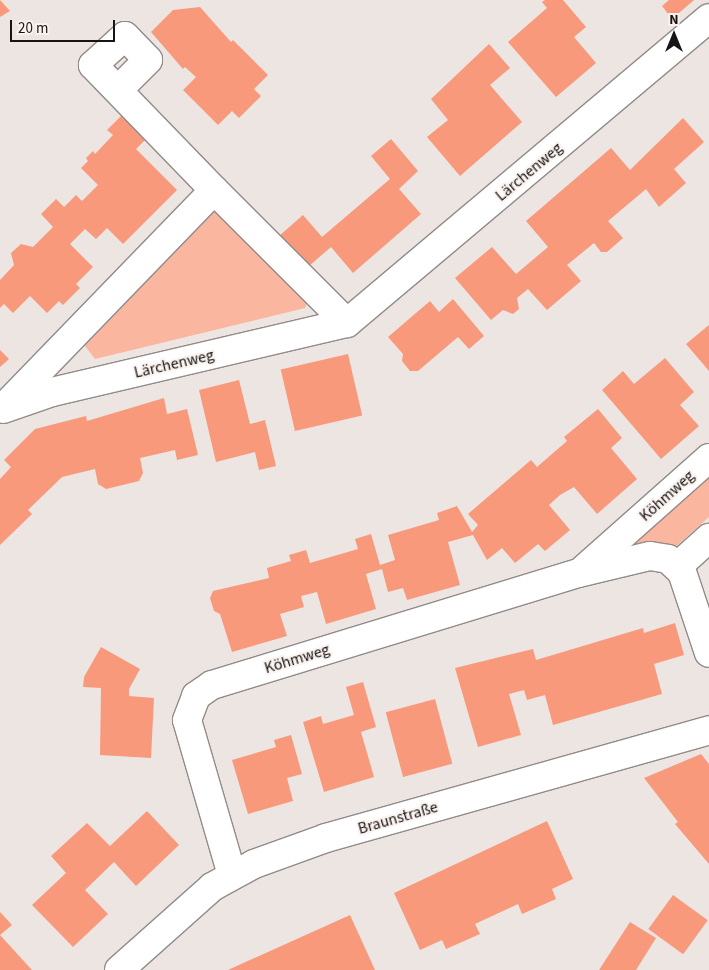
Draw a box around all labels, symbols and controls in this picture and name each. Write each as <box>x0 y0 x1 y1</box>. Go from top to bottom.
scale bar <box>12 10 118 42</box>
north arrow <box>649 10 699 60</box>
text: N <box>669 10 679 30</box>
text: 20 m <box>18 18 48 39</box>
street label: Lärchenweg <box>492 139 566 205</box>
street label: Lärchenweg <box>132 346 216 382</box>
street label: Köhmweg <box>636 466 698 526</box>
street label: Köhmweg <box>262 640 332 678</box>
street label: Braunstraße <box>356 797 440 839</box>

